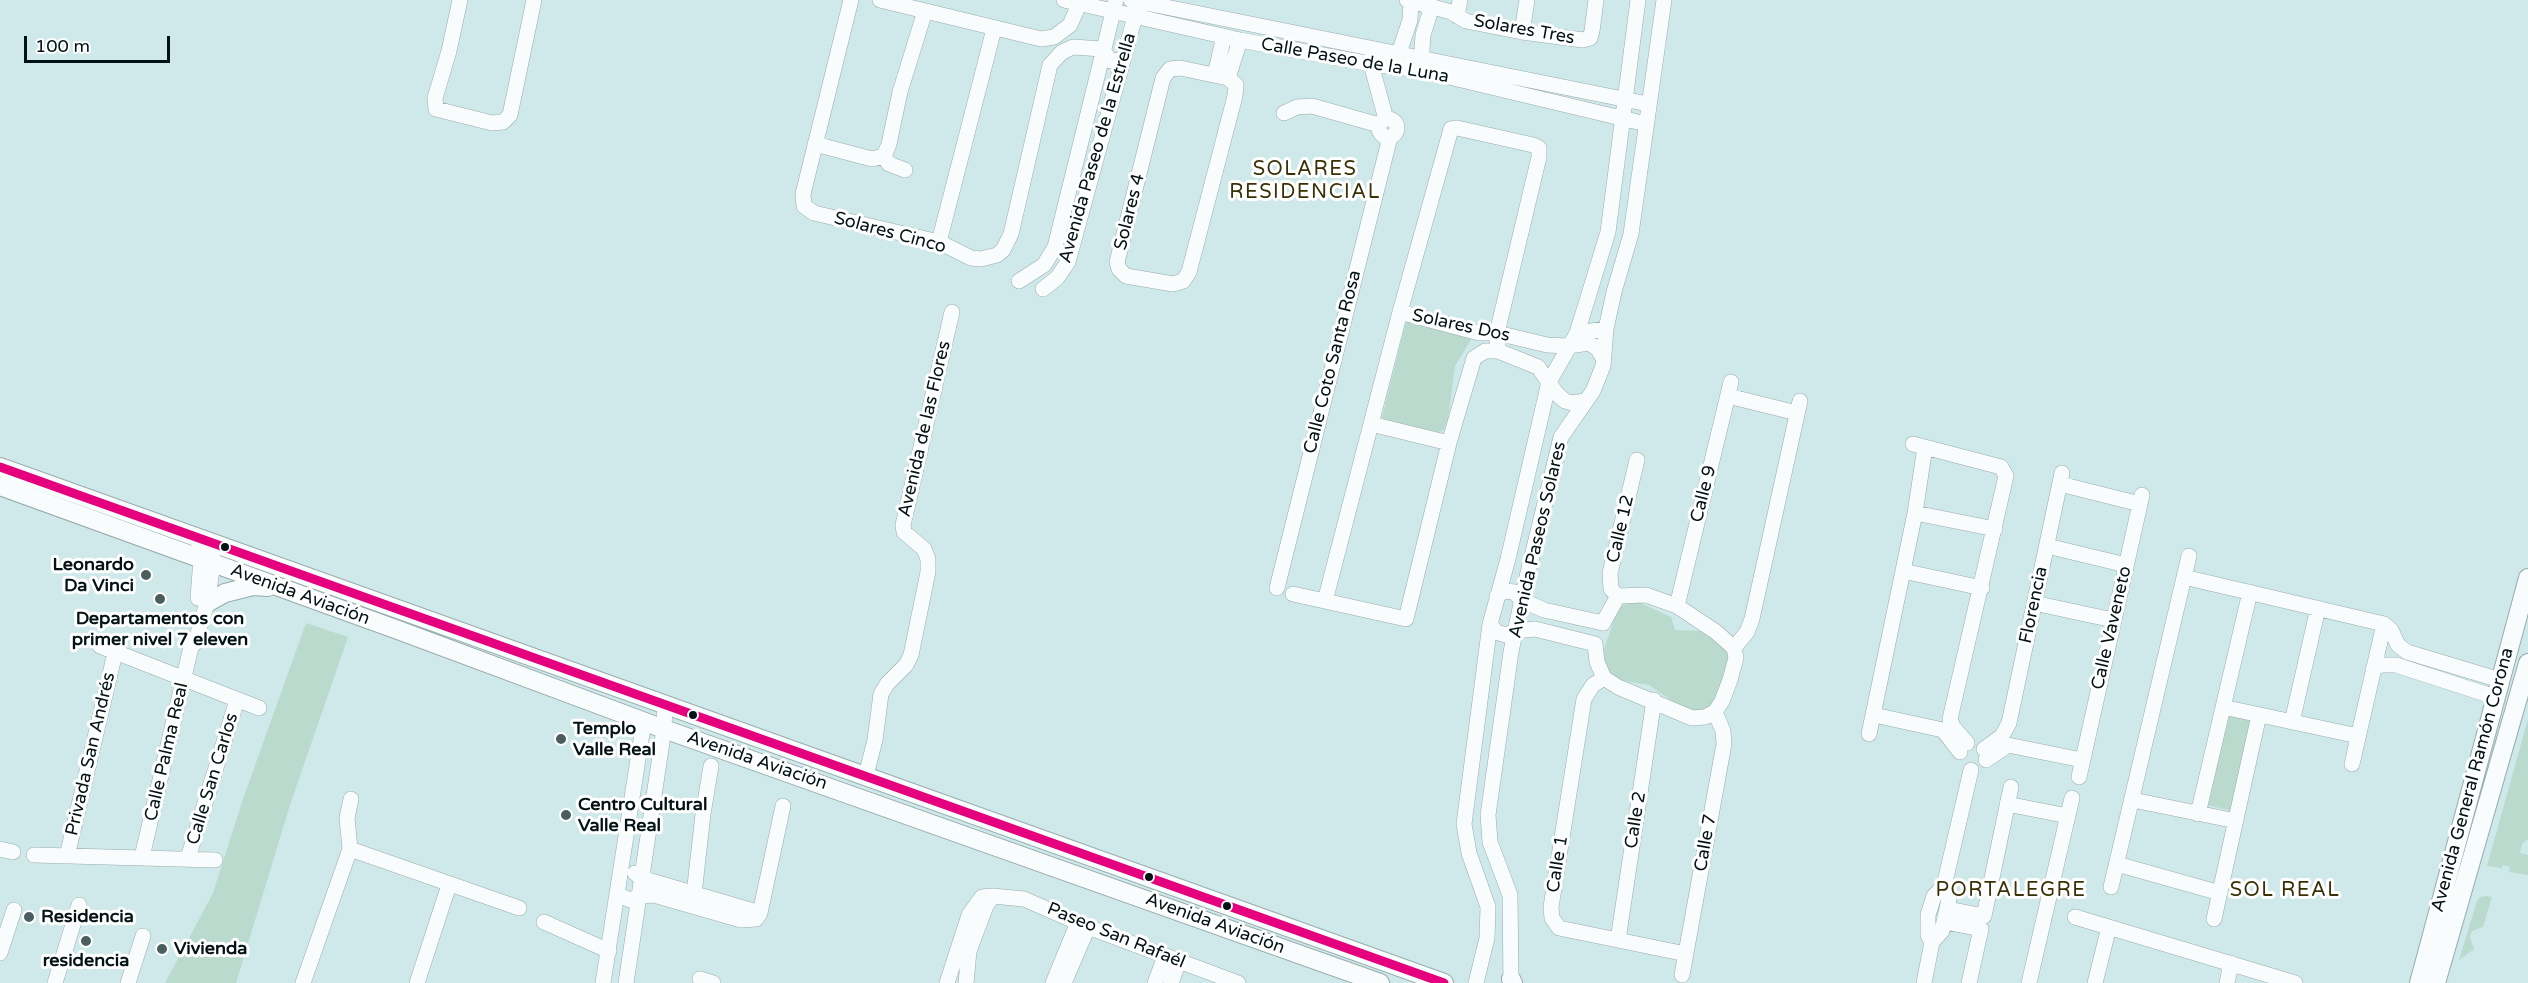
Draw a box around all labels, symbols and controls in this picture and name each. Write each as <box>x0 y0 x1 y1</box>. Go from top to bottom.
street label: Solares Tres <box>1472 10 1576 50</box>
scale bar <box>27 24 172 62</box>
street label: Avenida Paseo de la Estrella <box>1055 30 1141 266</box>
street label: Calle Paseo de la Luna <box>1259 34 1451 88</box>
text: 100 m <box>35 35 90 57</box>
district label: SOLARES RESIDENCIAL <box>1229 158 1381 205</box>
street label: Solares 4 <box>1110 172 1150 252</box>
street label: Solares Cinco <box>832 208 948 258</box>
street label: Calle Coto Santa Rosa <box>1300 268 1366 456</box>
street label: Solares Dos <box>1410 305 1512 347</box>
street label: Avenida de las Flores <box>894 339 956 519</box>
street label: Avenida Paseos Solares <box>1505 440 1571 640</box>
street label: Calle 9 <box>1687 463 1721 525</box>
street label: Calle 12 <box>1603 493 1639 565</box>
unlabelled marker <box>219 541 231 553</box>
place label: Leonardo Da Vinci <box>52 554 134 596</box>
street label: Avenida Aviación <box>227 560 373 630</box>
street label: Calle Vaveneto <box>2087 564 2137 692</box>
street label: Florencia <box>2015 565 2053 645</box>
marker: Leonardo Da Vinci <box>139 568 153 582</box>
marker: Departamentos con primer nivel 7 eleven <box>153 592 167 606</box>
place label: Departamentos con primer nivel 7 eleven <box>72 608 248 650</box>
street label: Avenida General Ramón Corona <box>2427 645 2519 915</box>
street label: Privada San Andrés <box>62 670 120 838</box>
street label: Calle Palma Real <box>141 681 193 823</box>
unlabelled marker <box>687 709 699 721</box>
street label: Calle San Carlos <box>183 710 243 848</box>
place label: Templo Valle Real <box>573 718 656 760</box>
street label: Avenida Aviación <box>684 727 830 795</box>
marker: Templo Valle Real <box>554 732 568 746</box>
street label: Calle 2 <box>1621 790 1651 850</box>
place label: Centro Cultural Valle Real <box>578 794 707 836</box>
marker: Centro Cultural Valle Real <box>559 808 573 822</box>
street label: Calle 7 <box>1690 813 1722 873</box>
street label: Calle 1 <box>1543 834 1573 894</box>
unlabelled marker <box>1143 871 1155 883</box>
district label: PORTALEGRE <box>1935 879 2087 903</box>
district label: SOL REAL <box>2230 879 2340 903</box>
street label: Avenida Aviación <box>1142 889 1288 959</box>
street label: Paseo San Rafaél <box>1044 898 1188 974</box>
unlabelled marker <box>1221 900 1233 912</box>
place label: Residencia <box>41 906 134 928</box>
marker: Residencia <box>22 910 36 924</box>
marker: residencia <box>79 934 93 948</box>
place label: Vivienda <box>174 938 247 960</box>
marker: Vivienda <box>155 942 169 956</box>
place label: residencia <box>43 950 129 972</box>

